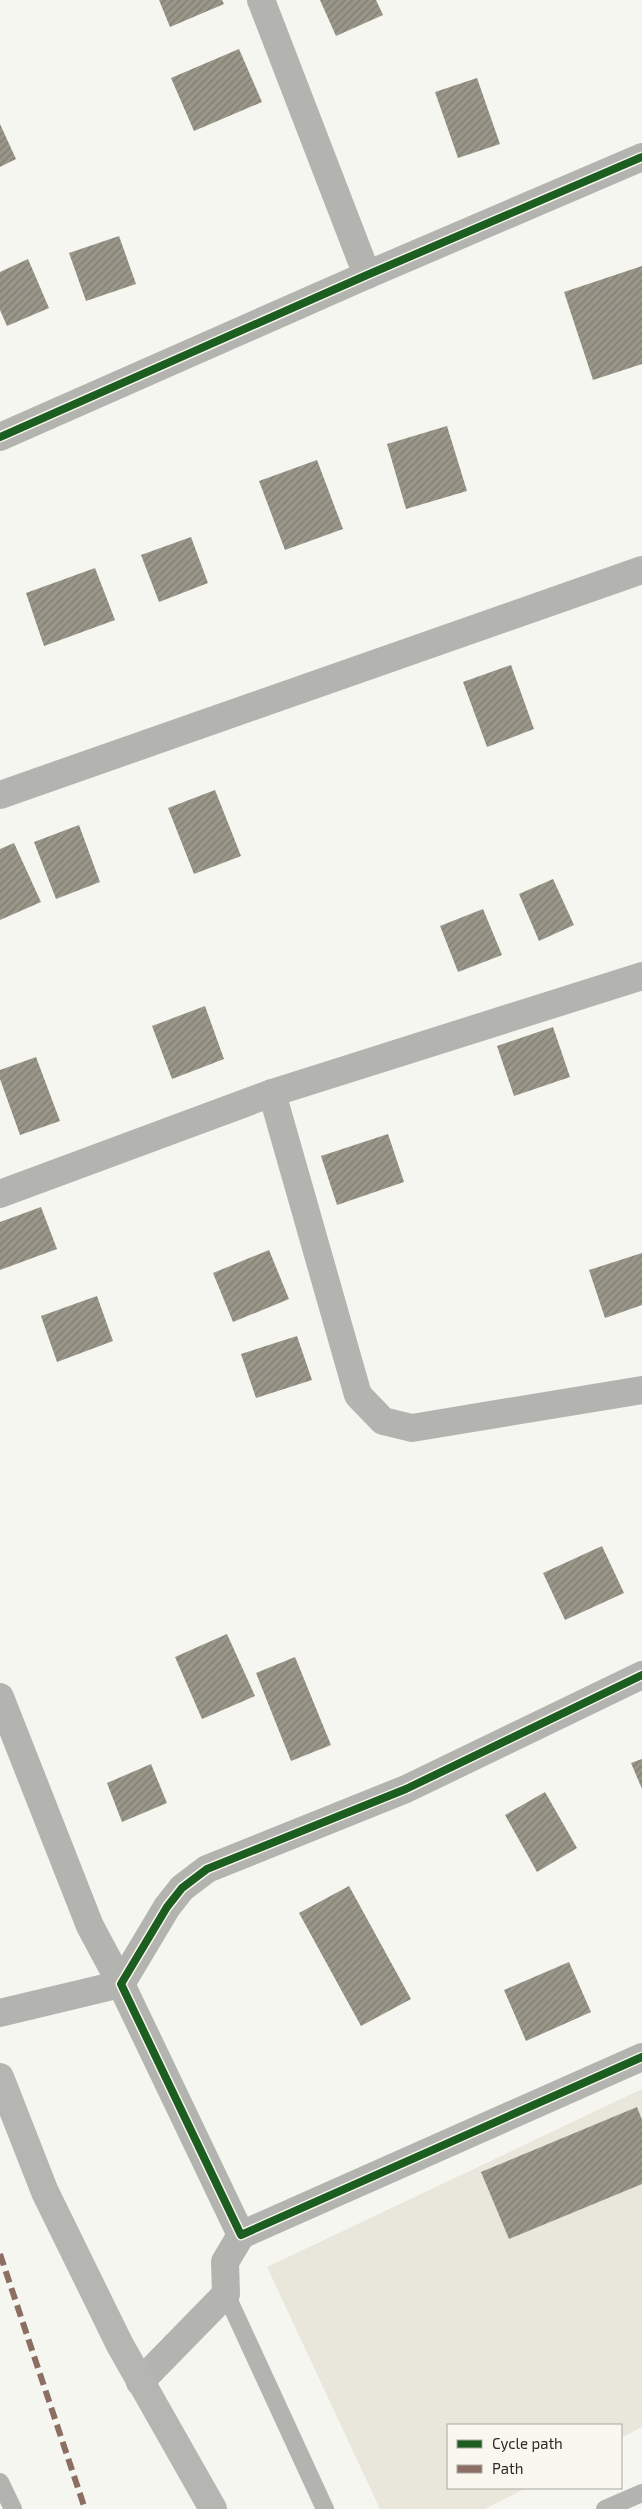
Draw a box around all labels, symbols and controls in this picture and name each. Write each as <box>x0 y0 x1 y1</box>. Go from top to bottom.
legend <box>447 2424 622 2489</box>
text: Cycle path <box>492 2434 563 2452</box>
text: Path <box>492 2459 523 2477</box>

